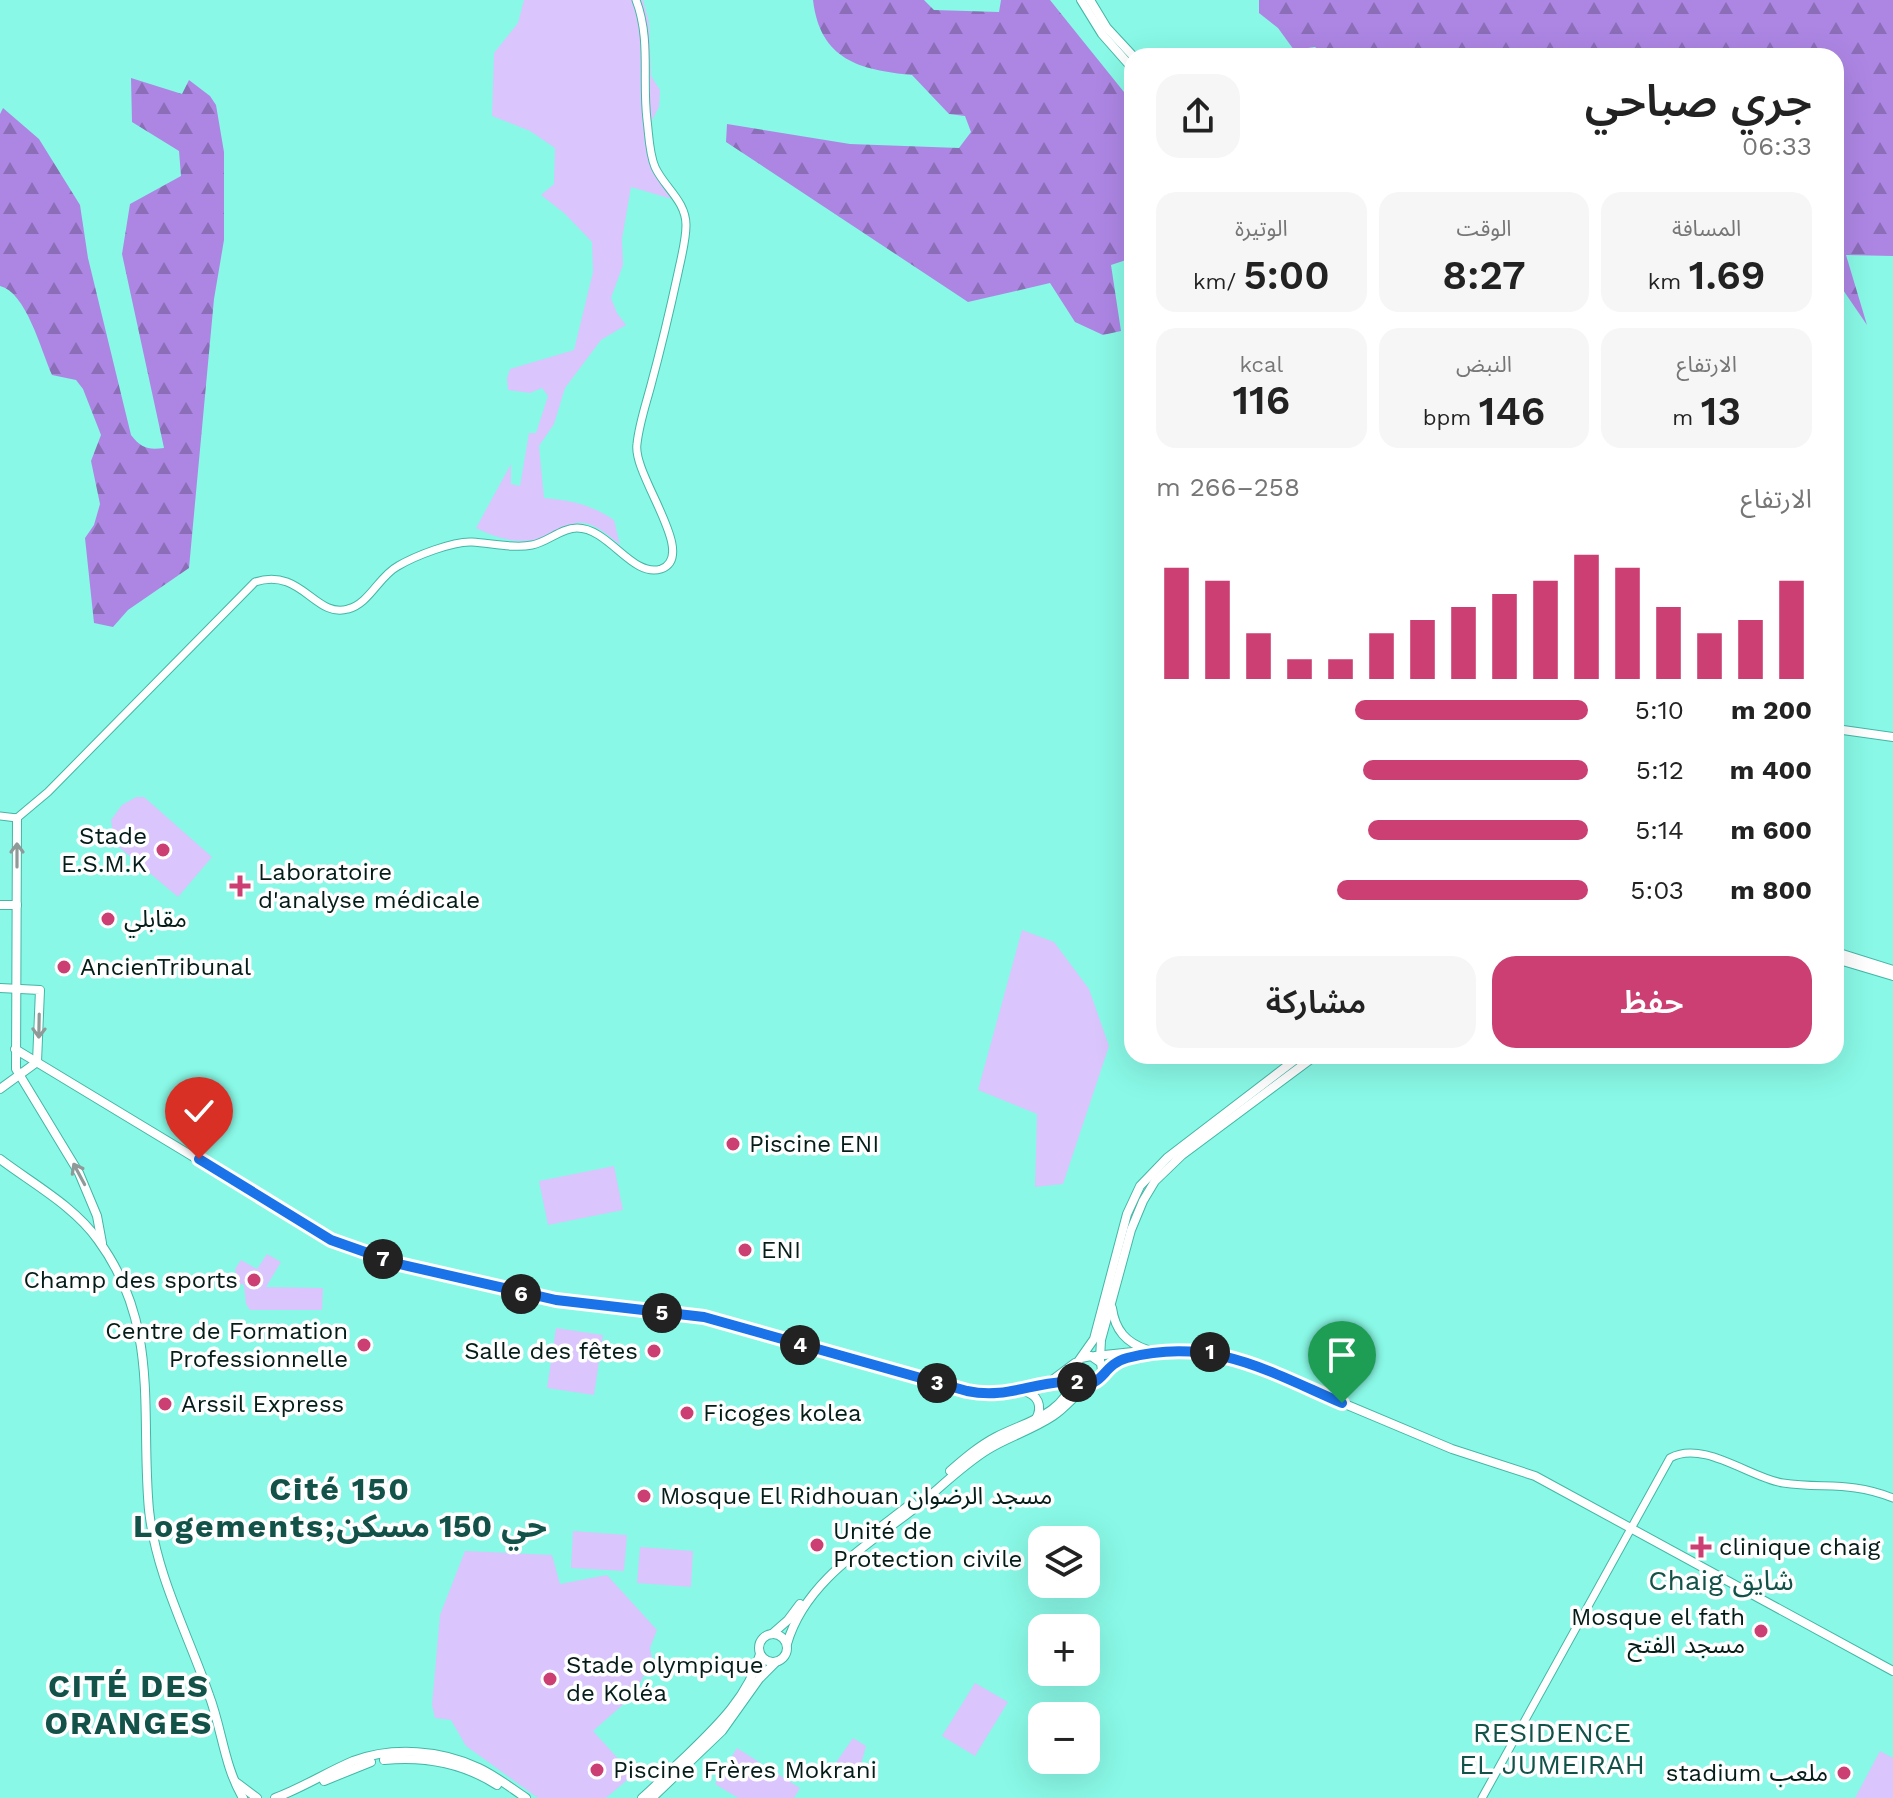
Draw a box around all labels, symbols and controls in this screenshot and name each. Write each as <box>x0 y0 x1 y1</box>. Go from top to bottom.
button: share <box>1156 74 1240 158</box>
text: جري صباحي <box>1585 75 1812 127</box>
text: 06:33 <box>1742 131 1812 161</box>
text: الوتيرة <box>1235 216 1288 241</box>
text: الوقت <box>1456 216 1512 241</box>
text: المسافة <box>1672 216 1741 241</box>
text: 5:00 <box>1244 252 1330 299</box>
text: 8:27 <box>1442 252 1526 299</box>
text: 1.69 <box>1689 252 1766 299</box>
text: /km <box>1193 269 1244 294</box>
text: km <box>1648 269 1689 294</box>
text: kcal <box>1240 352 1283 377</box>
text: النبض <box>1456 352 1512 377</box>
text: الارتفاع <box>1676 352 1737 377</box>
text: 116 <box>1232 377 1290 424</box>
text: 146 <box>1479 388 1545 435</box>
text: 13 <box>1701 388 1741 435</box>
text: bpm <box>1423 405 1479 430</box>
text: m <box>1672 405 1701 430</box>
text: 258–266 m <box>1156 472 1300 502</box>
text: الارتفاع <box>1741 484 1812 514</box>
text: 5:10 <box>1635 695 1684 725</box>
text: 200 m <box>1731 695 1812 725</box>
text: 5:12 <box>1636 755 1684 785</box>
text: 400 m <box>1730 755 1812 785</box>
text: 5:14 <box>1635 815 1684 845</box>
text: 600 m <box>1731 815 1812 845</box>
place label: Stade E.S.M.K <box>61 822 147 878</box>
marker: Stade E.S.M.K <box>154 841 172 859</box>
one-way arrow <box>9 842 25 869</box>
place label: Laboratoire d'analyse médicale <box>258 858 480 914</box>
marker: Laboratoire d'analyse médicale <box>229 875 251 897</box>
text: 5:03 <box>1630 875 1684 905</box>
text: 800 m <box>1730 875 1812 905</box>
place label: مقابلي <box>124 905 187 938</box>
marker: مقابلي <box>99 910 117 928</box>
place label: AncienTribunal <box>80 953 252 981</box>
button: مشاركة <box>1156 956 1476 1048</box>
button: حفظ <box>1492 956 1812 1048</box>
marker: AncienTribunal <box>55 958 73 976</box>
one-way arrow <box>31 1012 47 1039</box>
pin <box>165 1077 233 1159</box>
icon: check <box>177 1089 221 1133</box>
place label: Piscine ENI <box>749 1130 879 1158</box>
marker: Piscine ENI <box>724 1135 742 1153</box>
one-way arrow <box>70 1162 86 1186</box>
place label: ENI <box>761 1236 801 1264</box>
pin: 7 <box>363 1239 403 1279</box>
marker: ENI <box>736 1241 754 1259</box>
text: 7 <box>376 1246 390 1271</box>
place label: Champ des sports <box>23 1266 238 1294</box>
marker: Champ des sports <box>245 1271 263 1289</box>
pin: 6 <box>501 1274 541 1314</box>
text: 6 <box>514 1281 528 1306</box>
pin: 5 <box>642 1293 682 1333</box>
text: 5 <box>656 1300 668 1325</box>
place label: Centre de Formation Professionnelle <box>105 1317 348 1373</box>
pin <box>1308 1321 1376 1403</box>
pin: 4 <box>780 1325 820 1365</box>
text: 4 <box>793 1332 807 1357</box>
pin: 1 <box>1190 1332 1230 1372</box>
icon: arrive <box>1320 1333 1364 1377</box>
marker: Centre de Formation Professionnelle <box>355 1336 373 1354</box>
place label: Salle des fêtes <box>464 1337 638 1365</box>
text: 1 <box>1205 1339 1215 1364</box>
marker: Salle des fêtes <box>645 1342 663 1360</box>
pin: 2 <box>1057 1362 1097 1402</box>
pin: 3 <box>917 1363 957 1403</box>
text: 2 <box>1070 1369 1084 1394</box>
text: 3 <box>930 1370 944 1395</box>
place label: Arssil Express <box>181 1390 344 1418</box>
marker: Arssil Express <box>156 1395 174 1413</box>
place label: Ficoges kolea <box>703 1399 862 1427</box>
marker: Ficoges kolea <box>678 1404 696 1422</box>
district label: Cité 150 Logements;حي 150 مسكن <box>133 1470 547 1551</box>
place label: Mosque El Ridhouan مسجد الرضوان <box>660 1482 1052 1510</box>
marker: Mosque El Ridhouan مسجد الرضوان <box>635 1487 653 1505</box>
place label: Unité de Protection civile <box>833 1517 1022 1573</box>
map controls <box>1028 1526 1100 1774</box>
button: layers <box>1028 1526 1100 1598</box>
place label: clinique chaig <box>1719 1533 1881 1561</box>
marker: Unité de Protection civile <box>808 1536 826 1554</box>
marker: clinique chaig <box>1690 1536 1712 1558</box>
district label: Chaig شايق <box>1648 1564 1794 1598</box>
place label: Mosque el fath مسجد الفتح <box>1571 1603 1745 1662</box>
button: + <box>1028 1614 1100 1686</box>
marker: Mosque el fath مسجد الفتح <box>1752 1622 1770 1640</box>
place label: Stade olympique de Koléa <box>566 1651 764 1707</box>
district label: CITÉ DES ORANGES <box>45 1667 213 1742</box>
marker: Stade olympique de Koléa <box>541 1670 559 1688</box>
button: − <box>1028 1702 1100 1774</box>
district label: RESIDENCE EL JUMEIRAH <box>1459 1716 1645 1781</box>
place label: Piscine Frères Mokrani <box>613 1756 877 1784</box>
place label: stadium ملعب <box>1666 1759 1828 1787</box>
marker: Piscine Frères Mokrani <box>588 1761 606 1779</box>
marker: stadium ملعب <box>1835 1764 1853 1782</box>

